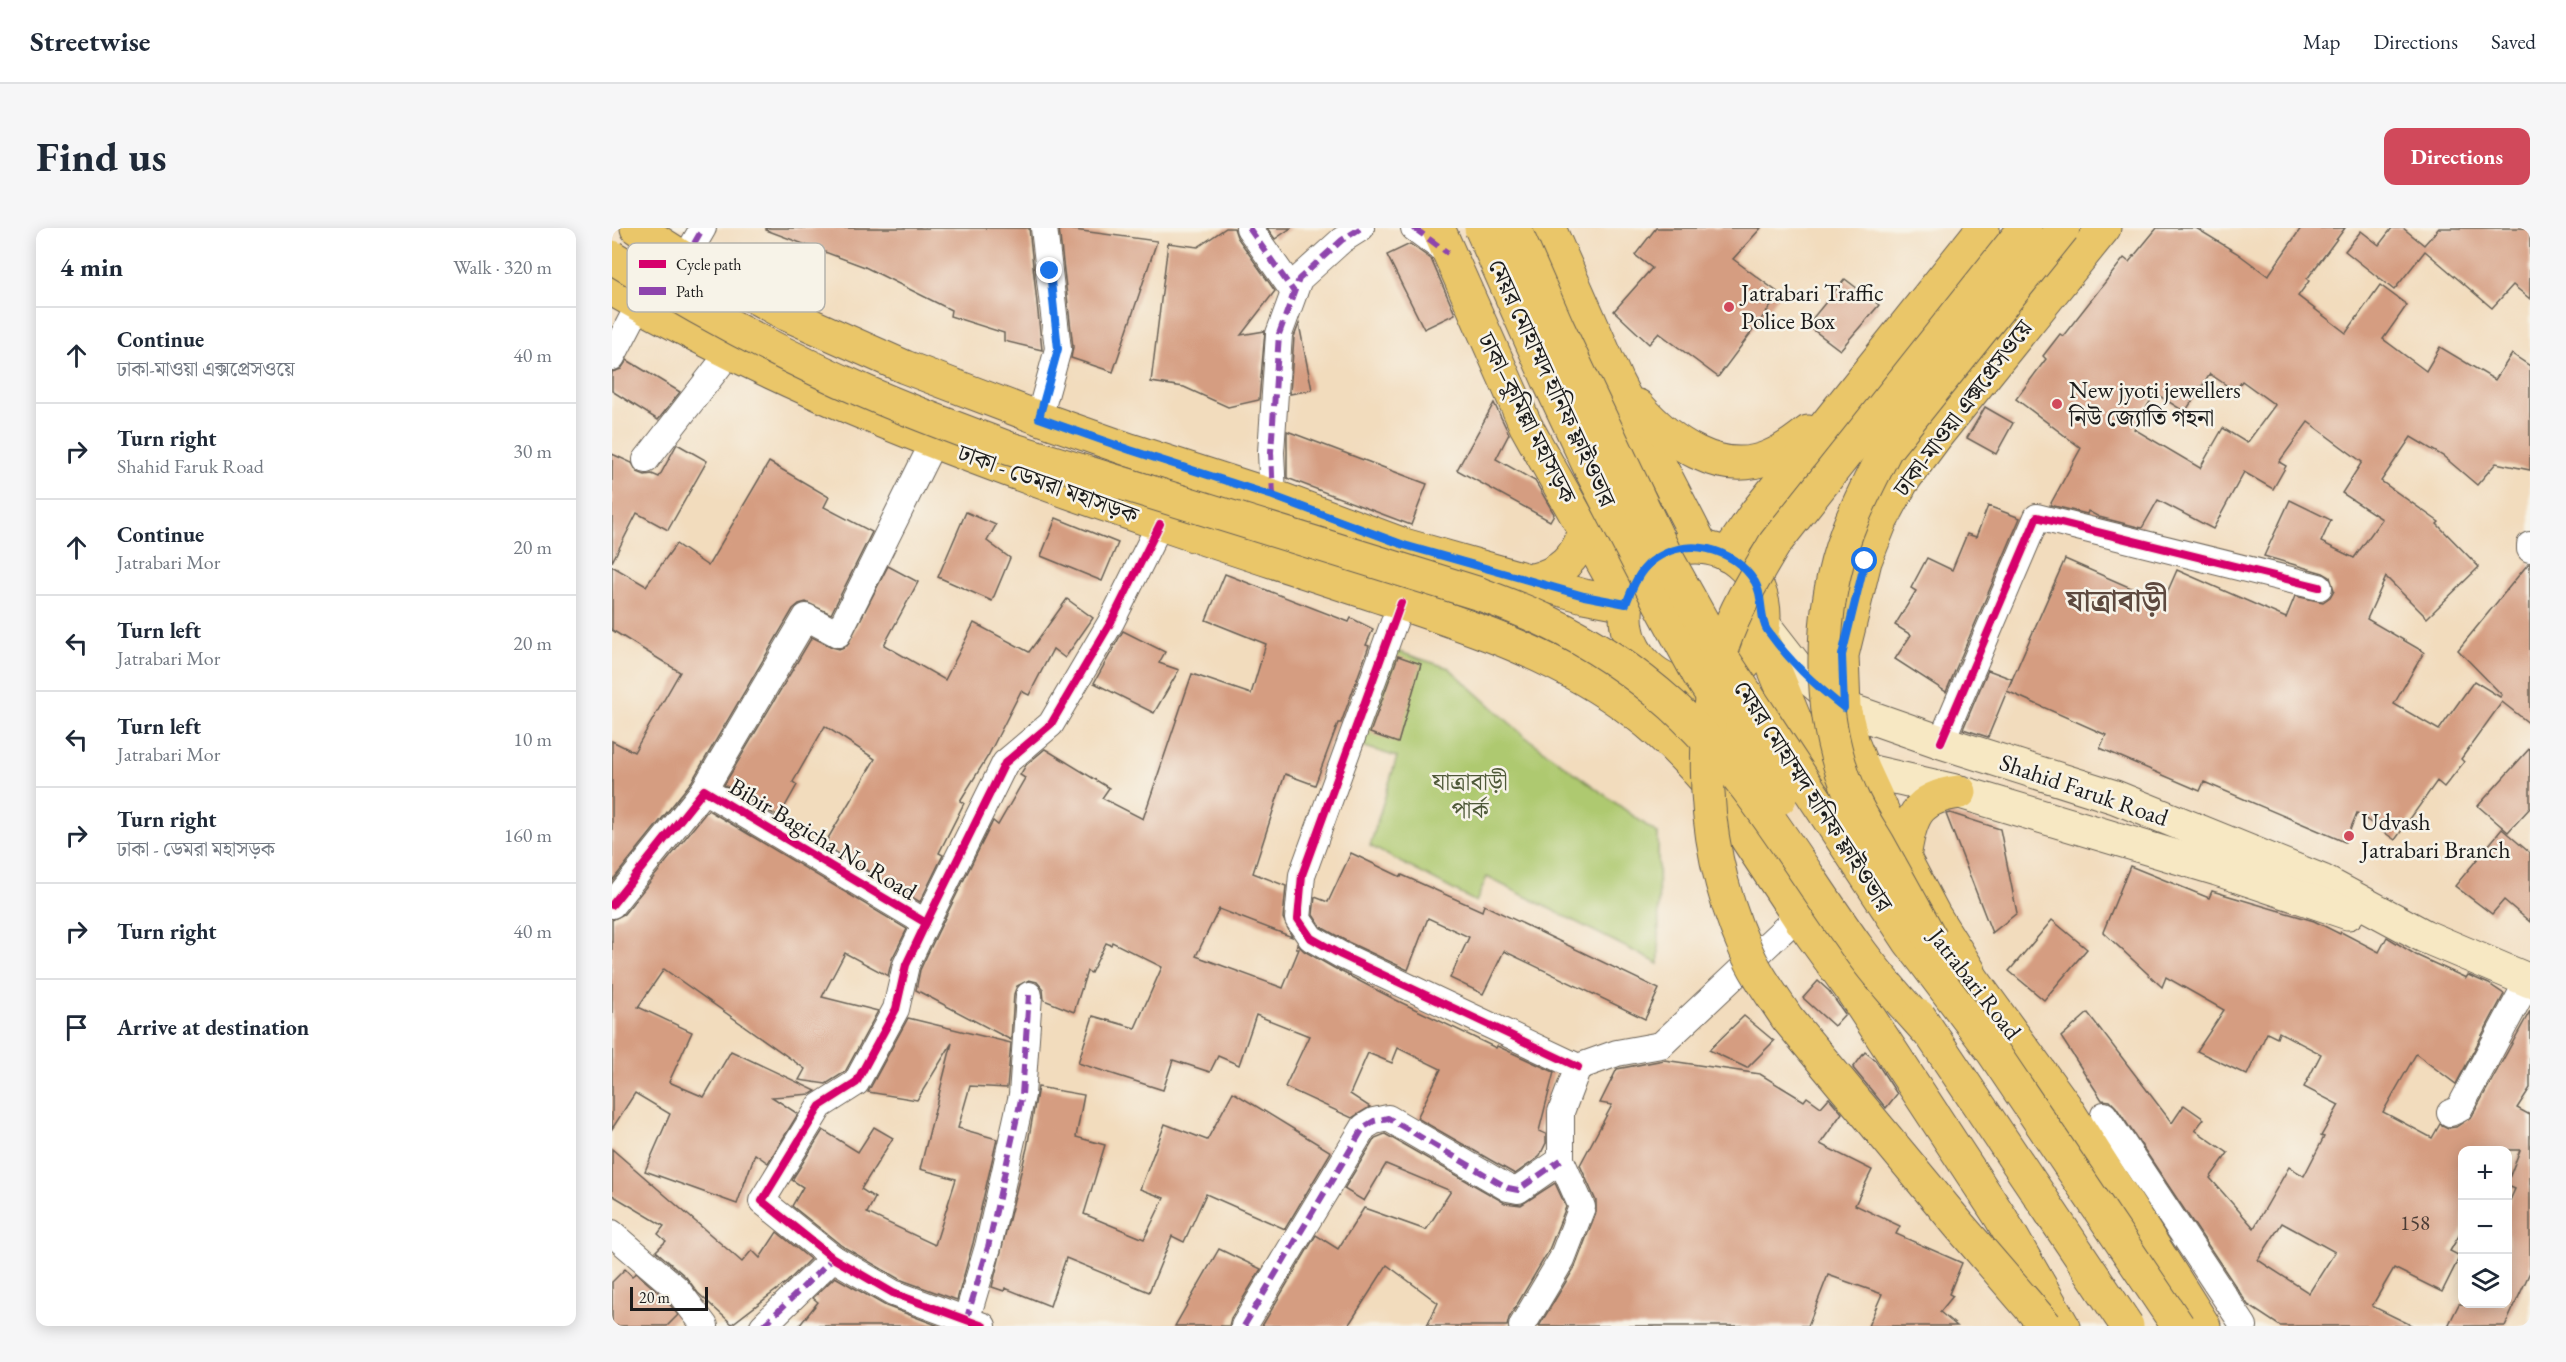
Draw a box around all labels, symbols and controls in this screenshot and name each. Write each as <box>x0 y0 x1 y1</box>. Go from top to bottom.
text: Streetwise <box>30 23 150 59</box>
text: Map <box>2303 28 2340 55</box>
text: Directions <box>2373 28 2458 55</box>
text: Saved <box>2491 28 2536 55</box>
button: Directions <box>2384 128 2530 185</box>
text: Find us <box>36 129 167 184</box>
legend <box>627 243 825 312</box>
text: 4 min <box>60 250 123 284</box>
text: Walk · 320 m <box>453 254 552 280</box>
text: Cycle path <box>676 254 741 275</box>
street label: মেয়র মোহাম্মদ হানিফ ফ্লাইওভার <box>1481 254 1624 512</box>
route end <box>1036 257 1062 283</box>
place label: Jatrabari Traffic Police Box <box>1739 277 1884 336</box>
text: Path <box>676 281 704 302</box>
marker: Jatrabari Traffic Police Box <box>1722 300 1736 314</box>
street label: ঢাকা-মাওয়া এক্সপ্রেসওয়ে <box>1885 312 2040 503</box>
text: Continue <box>117 325 204 354</box>
street label: ঢাকা–কুমিল্লা মহাসড়ক <box>1471 327 1584 509</box>
icon: ahead <box>60 339 93 372</box>
text: 40 m <box>513 342 552 368</box>
text: ঢাকা-মাওয়া এক্সপ্রেসওয়ে <box>117 356 295 382</box>
place label: New jyoti jewellers নিউ জ্যোতি গহনা <box>2068 374 2241 433</box>
marker: New jyoti jewellers নিউ জ্যোতি গহনা <box>2050 397 2064 411</box>
text: Turn right <box>117 424 216 453</box>
icon: right <box>60 435 93 468</box>
street label: ঢাকা - ডেমরা মহাসড়ক <box>953 436 1144 531</box>
text: 30 m <box>513 438 552 464</box>
text: Shahid Faruk Road <box>117 453 264 479</box>
text: Continue <box>117 520 204 549</box>
icon: ahead <box>60 531 93 564</box>
text: 20 m <box>513 534 552 560</box>
route start <box>1851 547 1877 573</box>
text: Jatrabari Mor <box>117 549 220 575</box>
district label: যাত্রাবাড়ী <box>2064 581 2168 620</box>
text: Turn left <box>117 616 201 645</box>
icon: left <box>60 627 93 660</box>
text: 20 m <box>513 630 552 656</box>
text: Jatrabari Mor <box>117 645 220 671</box>
street label: মেয়র মোহাম্মদ হানিফ ফ্লাইওভার <box>1727 674 1900 918</box>
text: Turn left <box>117 712 201 741</box>
icon: left <box>60 723 93 756</box>
text: 10 m <box>513 726 552 752</box>
text: Jatrabari Mor <box>117 741 220 767</box>
street label: Shahid Faruk Road <box>1996 746 2173 833</box>
park label: যাত্রাবাড়ী পার্ক <box>1431 766 1508 825</box>
street label: Bibir Bagicha No Road <box>724 770 923 907</box>
text: Turn right <box>117 805 216 834</box>
place label: Udvash Jatrabari Branch <box>2359 806 2511 865</box>
icon: right <box>60 819 93 852</box>
text: 160 m <box>504 822 552 848</box>
marker: Udvash Jatrabari Branch <box>2342 829 2356 843</box>
text: ঢাকা - ডেমরা মহাসড়ক <box>117 836 275 862</box>
icon: right <box>60 915 93 948</box>
text: Turn right <box>117 917 216 946</box>
text: 40 m <box>513 918 552 944</box>
street label: Jatrabari Road <box>1921 920 2029 1046</box>
icon: arrive <box>60 1011 93 1044</box>
text: Arrive at destination <box>117 1013 309 1042</box>
map controls <box>2458 1146 2512 1308</box>
button: + <box>2458 1146 2512 1200</box>
button: − <box>2458 1200 2512 1254</box>
house number: 158 <box>2400 1209 2430 1236</box>
button: layers <box>2458 1254 2512 1308</box>
scale bar <box>630 1284 708 1312</box>
text: 20 m <box>639 1287 670 1308</box>

